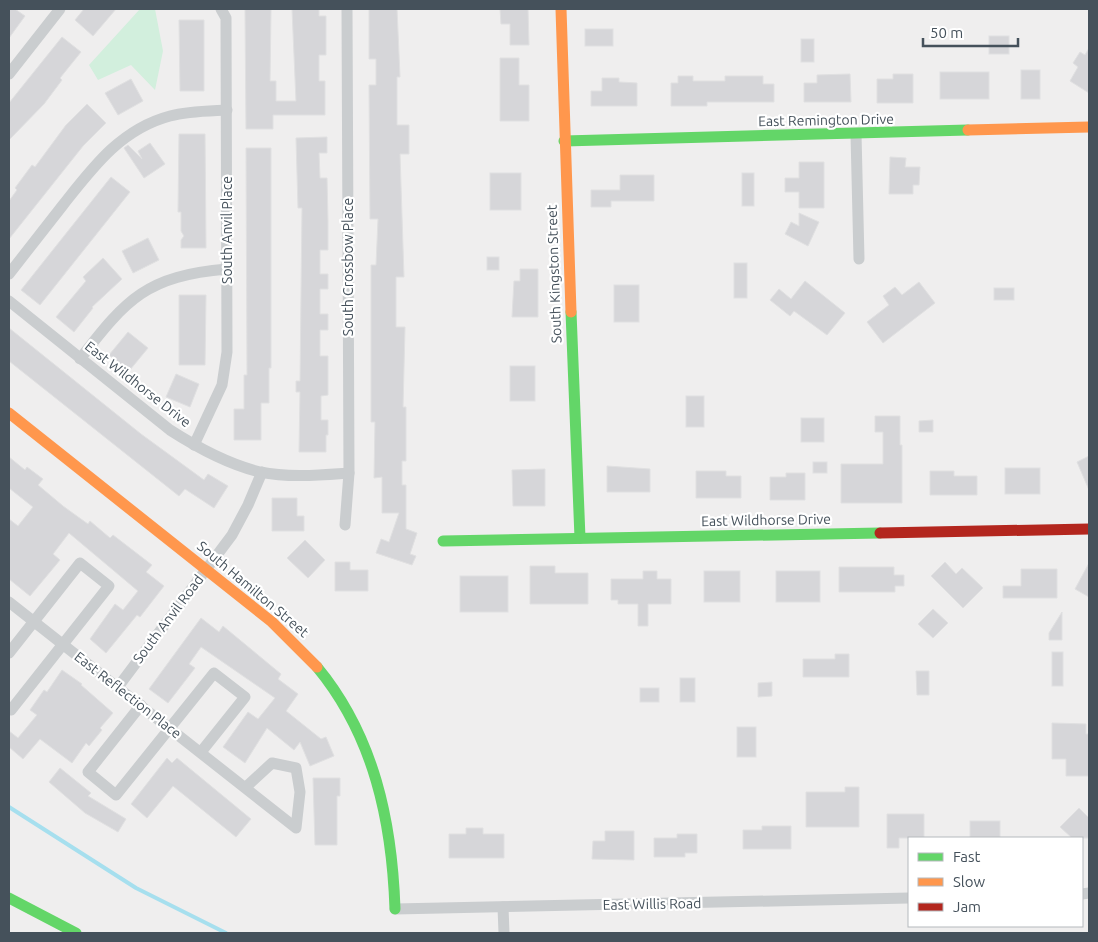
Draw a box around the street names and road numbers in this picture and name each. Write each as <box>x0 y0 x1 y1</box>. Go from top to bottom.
street label: East Remington Drive <box>758 111 894 129</box>
street label: South Anvil Place <box>219 176 235 284</box>
street label: South Crossbow Place <box>340 198 356 336</box>
street label: South Kingston Street <box>544 204 564 343</box>
street label: East Wildhorse Drive <box>82 338 194 430</box>
street label: East Wildhorse Drive <box>701 511 831 529</box>
street label: South Hamilton Street <box>194 538 312 641</box>
street label: South Anvil Road <box>130 572 206 666</box>
street label: East Reflection Place <box>71 648 185 742</box>
street label: East Willis Road <box>602 895 702 913</box>

